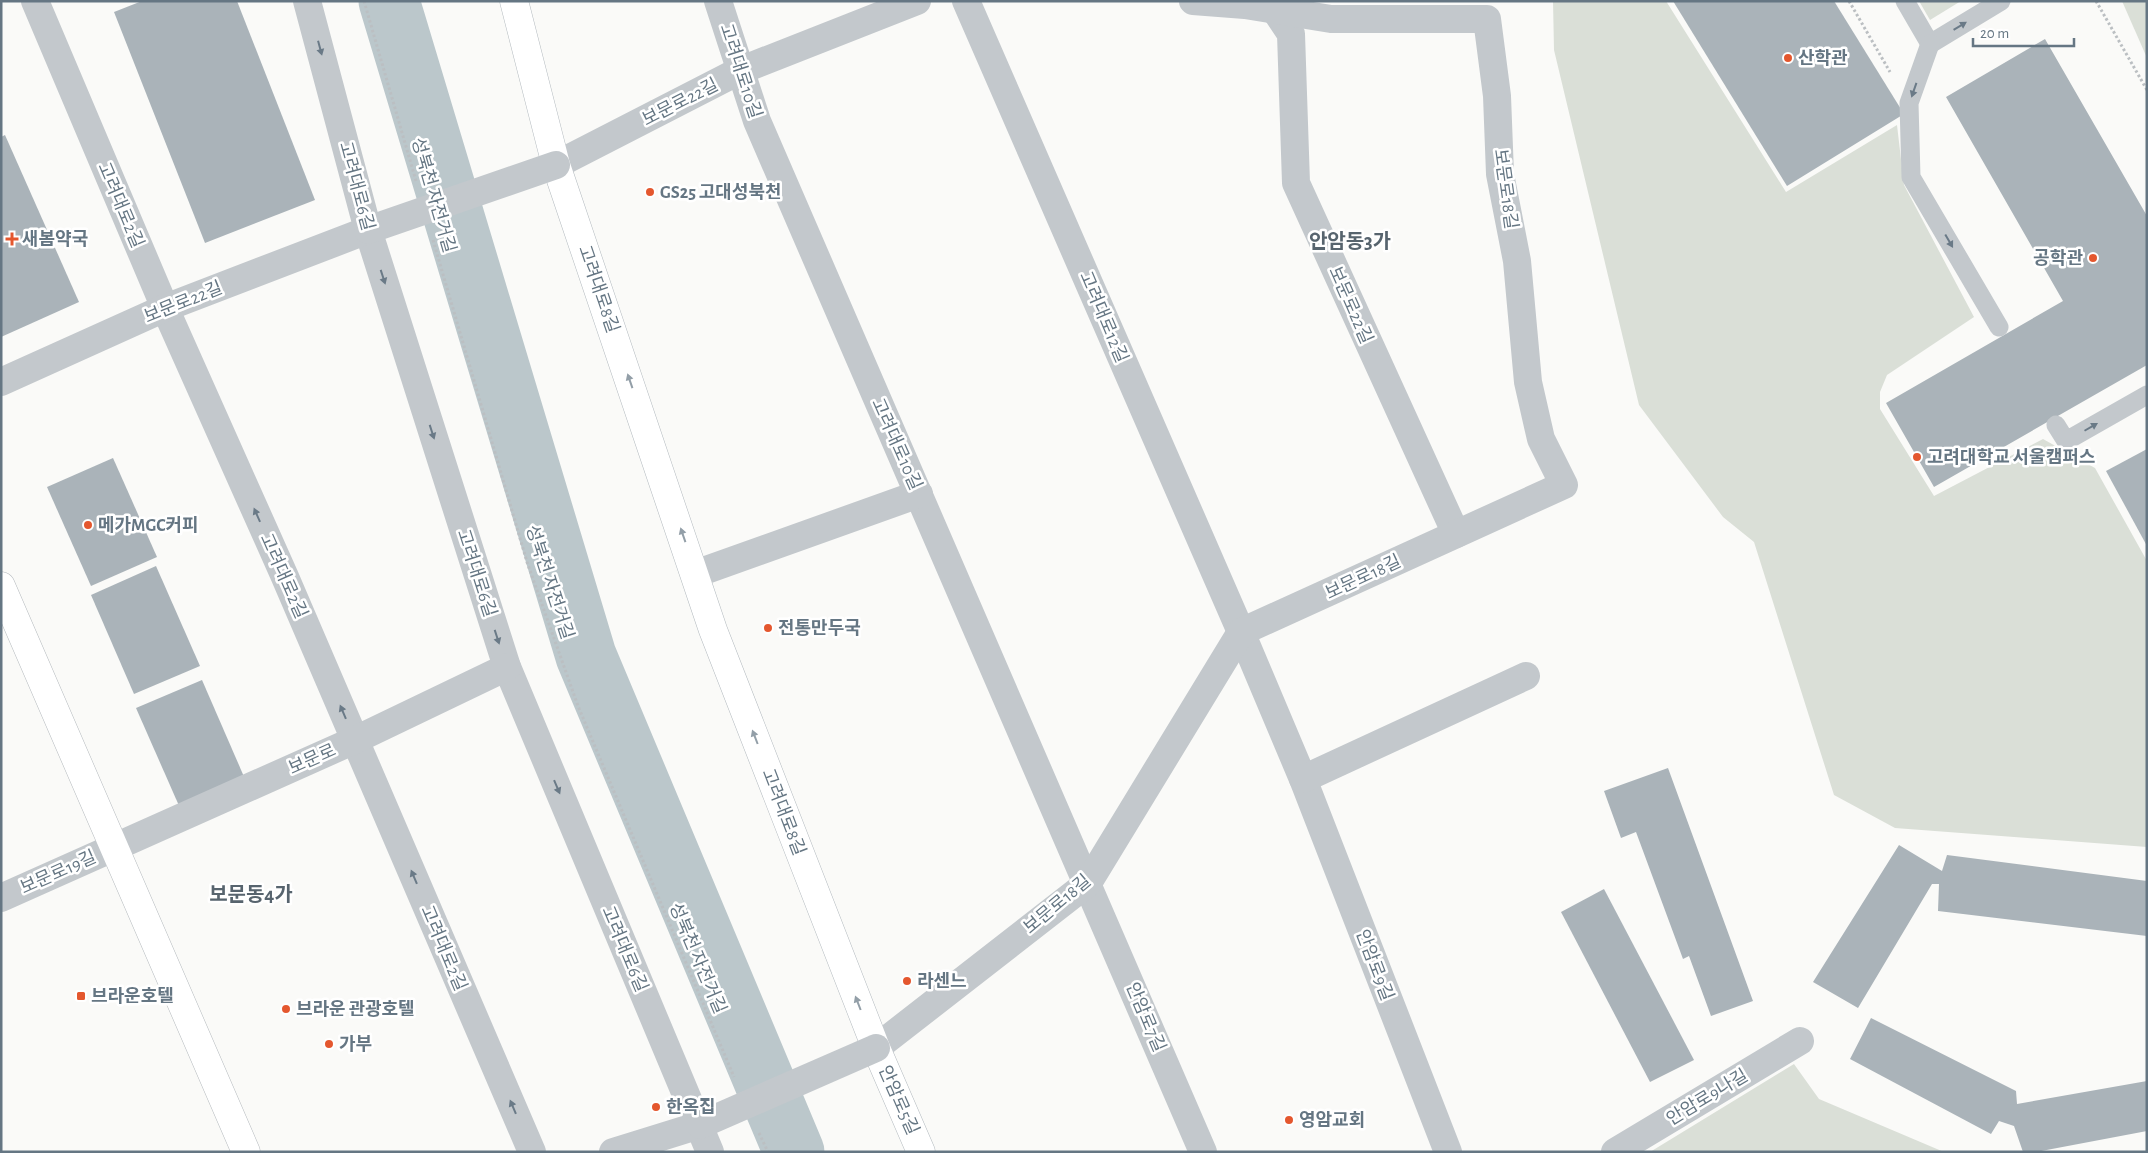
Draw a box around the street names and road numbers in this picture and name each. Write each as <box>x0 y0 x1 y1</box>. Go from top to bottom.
street label: 고려대로10길 <box>716 21 765 121</box>
street label: 보문로22길 <box>639 75 721 130</box>
street label: 성북천 자전거길 <box>408 135 459 255</box>
street label: 고려대로6길 <box>336 140 378 233</box>
street label: 보문로18길 <box>1490 148 1521 230</box>
street label: 고려대로2길 <box>94 160 147 251</box>
street label: 고려대로8길 <box>575 243 622 335</box>
street label: 보문로22길 <box>1325 264 1376 347</box>
street label: 고려대로12길 <box>1076 269 1131 366</box>
street label: 보문로22길 <box>141 278 225 327</box>
street label: 고려대로10길 <box>868 395 925 493</box>
street label: 성북천 자전거길 <box>522 523 577 642</box>
street label: 고려대로6길 <box>453 527 500 619</box>
street label: 고려대로2길 <box>256 531 311 622</box>
street label: 보문로18길 <box>1323 552 1404 603</box>
street label: 보문로 <box>286 741 339 778</box>
street label: 고려대로8길 <box>758 766 809 858</box>
street label: 보문로19길 <box>17 847 99 898</box>
street label: 보문로18길 <box>1020 871 1094 938</box>
street label: 성북천 자전거길 <box>666 900 730 1017</box>
street label: 고려대로2길 <box>417 903 470 994</box>
street label: 고려대로6길 <box>598 903 651 995</box>
street label: 안암로9길 <box>1352 927 1397 1003</box>
street label: 안암로7길 <box>1122 980 1169 1055</box>
street label: 안암로5길 <box>875 1063 922 1138</box>
street label: 안암로9나길 <box>1663 1066 1751 1129</box>

